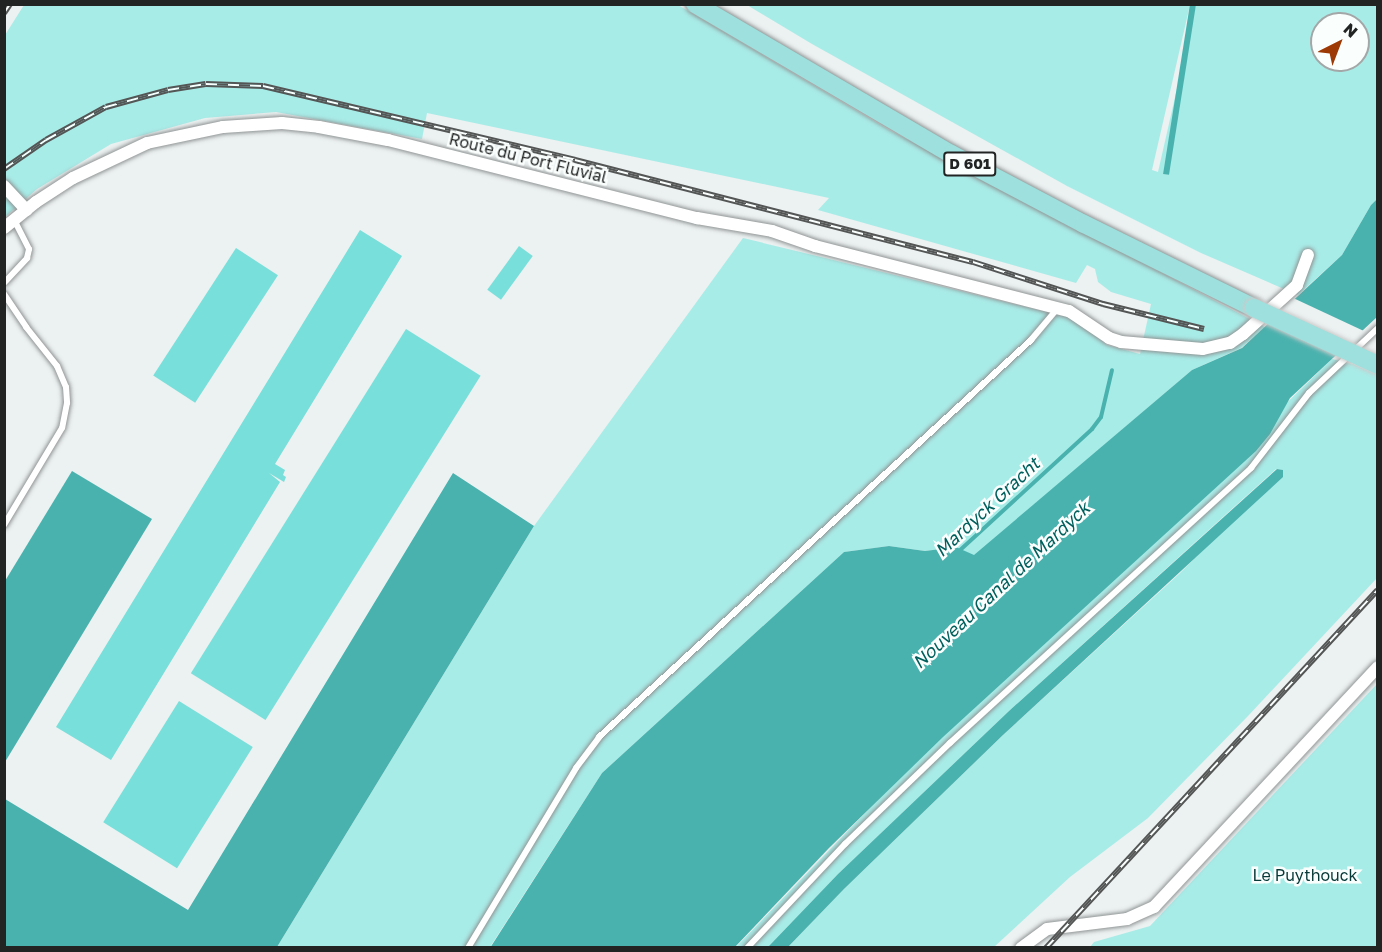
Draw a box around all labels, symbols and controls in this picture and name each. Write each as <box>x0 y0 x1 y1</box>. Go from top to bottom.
north arrow <box>1310 12 1370 72</box>
text: N <box>1339 19 1362 42</box>
street label: Route du Port Fluvial <box>447 129 609 187</box>
road number: D 601 <box>943 152 997 176</box>
water label: Mardyck Gracht <box>930 453 1044 561</box>
water label: Nouveau Canal de Mardyck <box>908 497 1094 673</box>
park label: Le Puythouck <box>1252 865 1358 885</box>

